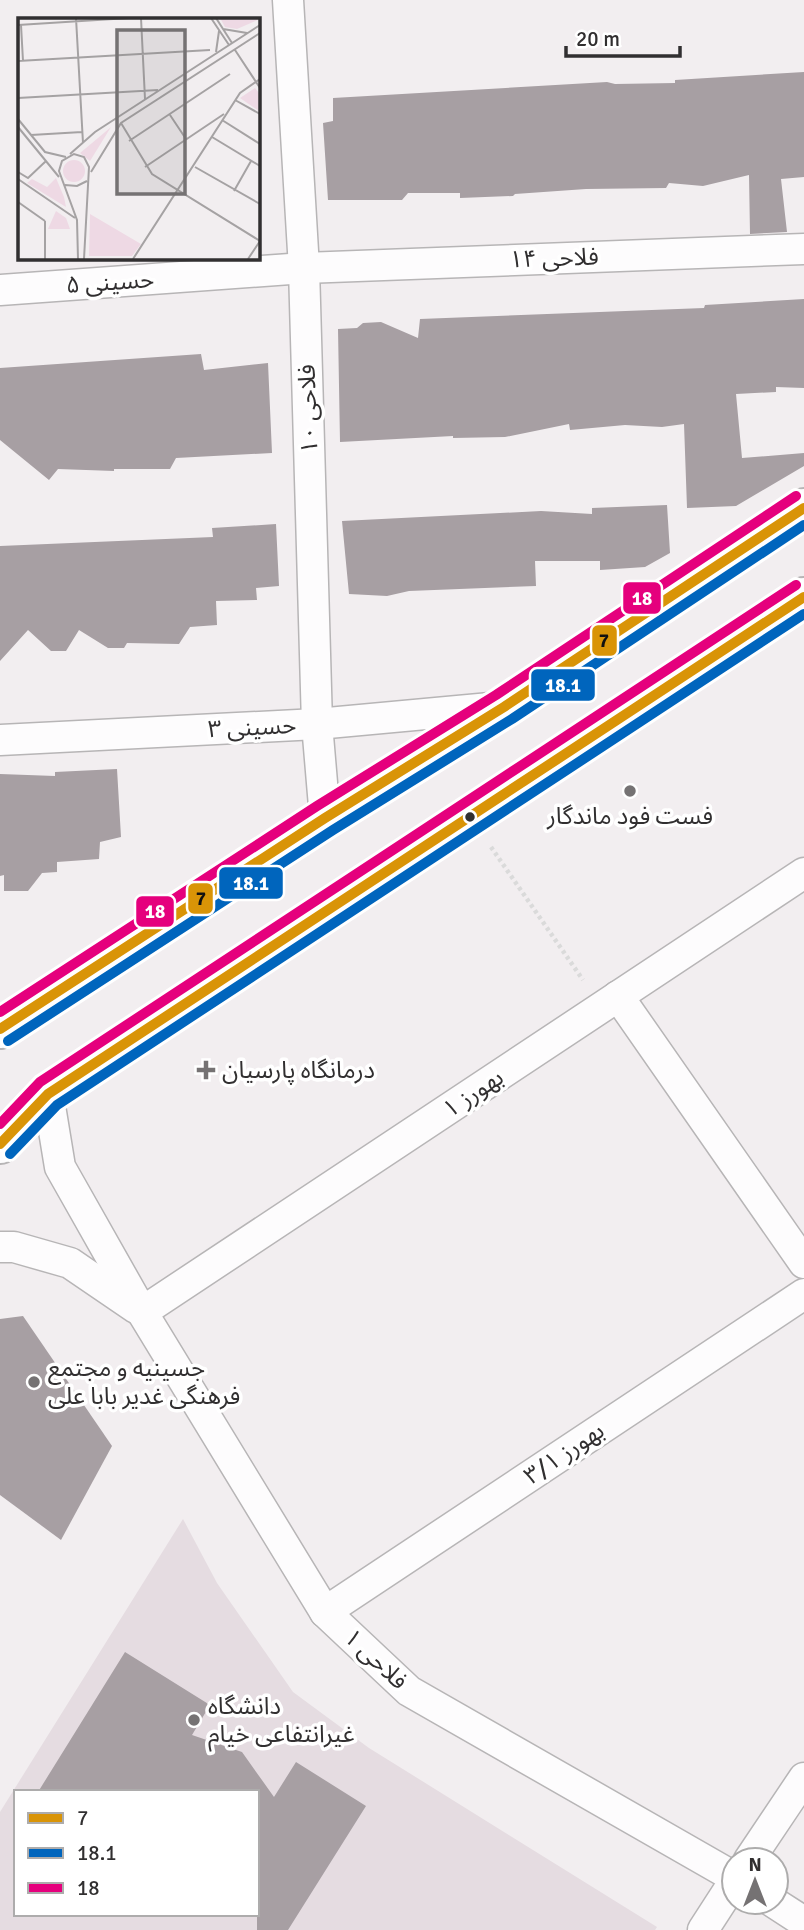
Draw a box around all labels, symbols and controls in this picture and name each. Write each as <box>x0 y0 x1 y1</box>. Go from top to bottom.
scale bar <box>566 14 680 58</box>
inset map <box>18 18 259 259</box>
text: 20 m <box>576 26 620 52</box>
street label: فلاحی ۱۴ <box>509 241 599 275</box>
street label: حسینی ۵ <box>65 264 155 300</box>
street label: فلاحی ۱۰ <box>291 364 325 454</box>
line badge: 18 <box>622 581 662 615</box>
text: 18 <box>632 587 652 611</box>
line badge: 7 <box>591 624 618 657</box>
text: 7 <box>599 629 609 653</box>
line badge: 18.1 <box>530 668 596 702</box>
text: 18.1 <box>545 674 581 698</box>
street label: حسینی ۳ <box>207 710 297 744</box>
marker: فست فود ماندگار <box>622 783 638 799</box>
place label: فست فود ماندگار <box>546 801 713 831</box>
unlabelled marker <box>463 810 477 824</box>
line badge: 18.1 <box>218 866 284 900</box>
text: 18.1 <box>233 872 269 896</box>
line badge: 7 <box>187 882 214 915</box>
text: 7 <box>196 887 206 911</box>
line badge: 18 <box>135 895 175 928</box>
text: 18 <box>145 900 165 924</box>
place label: درمانگاه پارسیان <box>222 1055 375 1085</box>
marker: درمانگاه پارسیان <box>196 1060 216 1080</box>
street label: بهورز ۱ <box>437 1062 509 1124</box>
place label: جسینیه و مجتمع فرهنگی غدیر بابا علی <box>48 1353 240 1411</box>
marker: جسینیه و مجتمع فرهنگی غدیر بابا علی <box>26 1374 42 1390</box>
street label: بهورز ۳/۱ <box>518 1415 610 1491</box>
street label: فلاحی ۱ <box>338 1622 414 1696</box>
place label: دانشگاه غیرانتفاعی خیام <box>208 1691 355 1752</box>
marker: دانشگاه غیرانتفاعی خیام <box>186 1712 202 1728</box>
legend <box>14 1790 259 1916</box>
text: 7 <box>77 1805 88 1831</box>
text: 18.1 <box>77 1840 117 1866</box>
north arrow <box>720 1846 790 1916</box>
text: N <box>748 1853 762 1877</box>
text: 18 <box>77 1875 100 1901</box>

